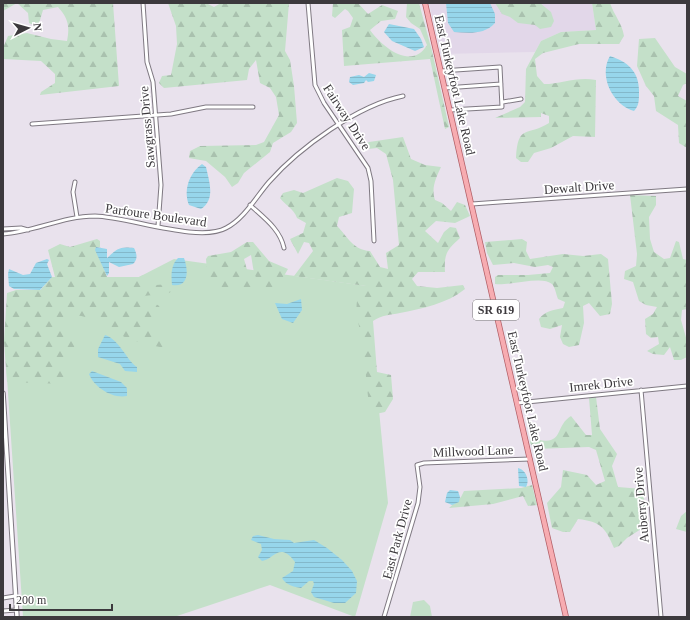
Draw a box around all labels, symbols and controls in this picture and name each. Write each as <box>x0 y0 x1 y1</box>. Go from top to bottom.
north arrow <box>8 8 48 48</box>
street label: East Turkeyfoot Lake Road <box>432 13 479 157</box>
text: N <box>32 22 44 32</box>
street label: Fairway Drive <box>320 81 374 153</box>
street label: Sawgrass Drive <box>136 85 158 168</box>
street label: Dewalt Drive <box>543 177 615 197</box>
street label: Parfoure Boulevard <box>104 200 208 230</box>
road number: SR 619 <box>473 300 519 320</box>
street label: East Turkeyfoot Lake Road <box>505 329 552 473</box>
street label: Imrek Drive <box>568 373 634 395</box>
street label: Millwood Lane <box>433 442 514 460</box>
street label: Auberry Drive <box>630 466 652 544</box>
street label: East Park Drive <box>379 497 415 581</box>
scale bar <box>10 586 112 612</box>
text: 200 m <box>16 593 47 607</box>

